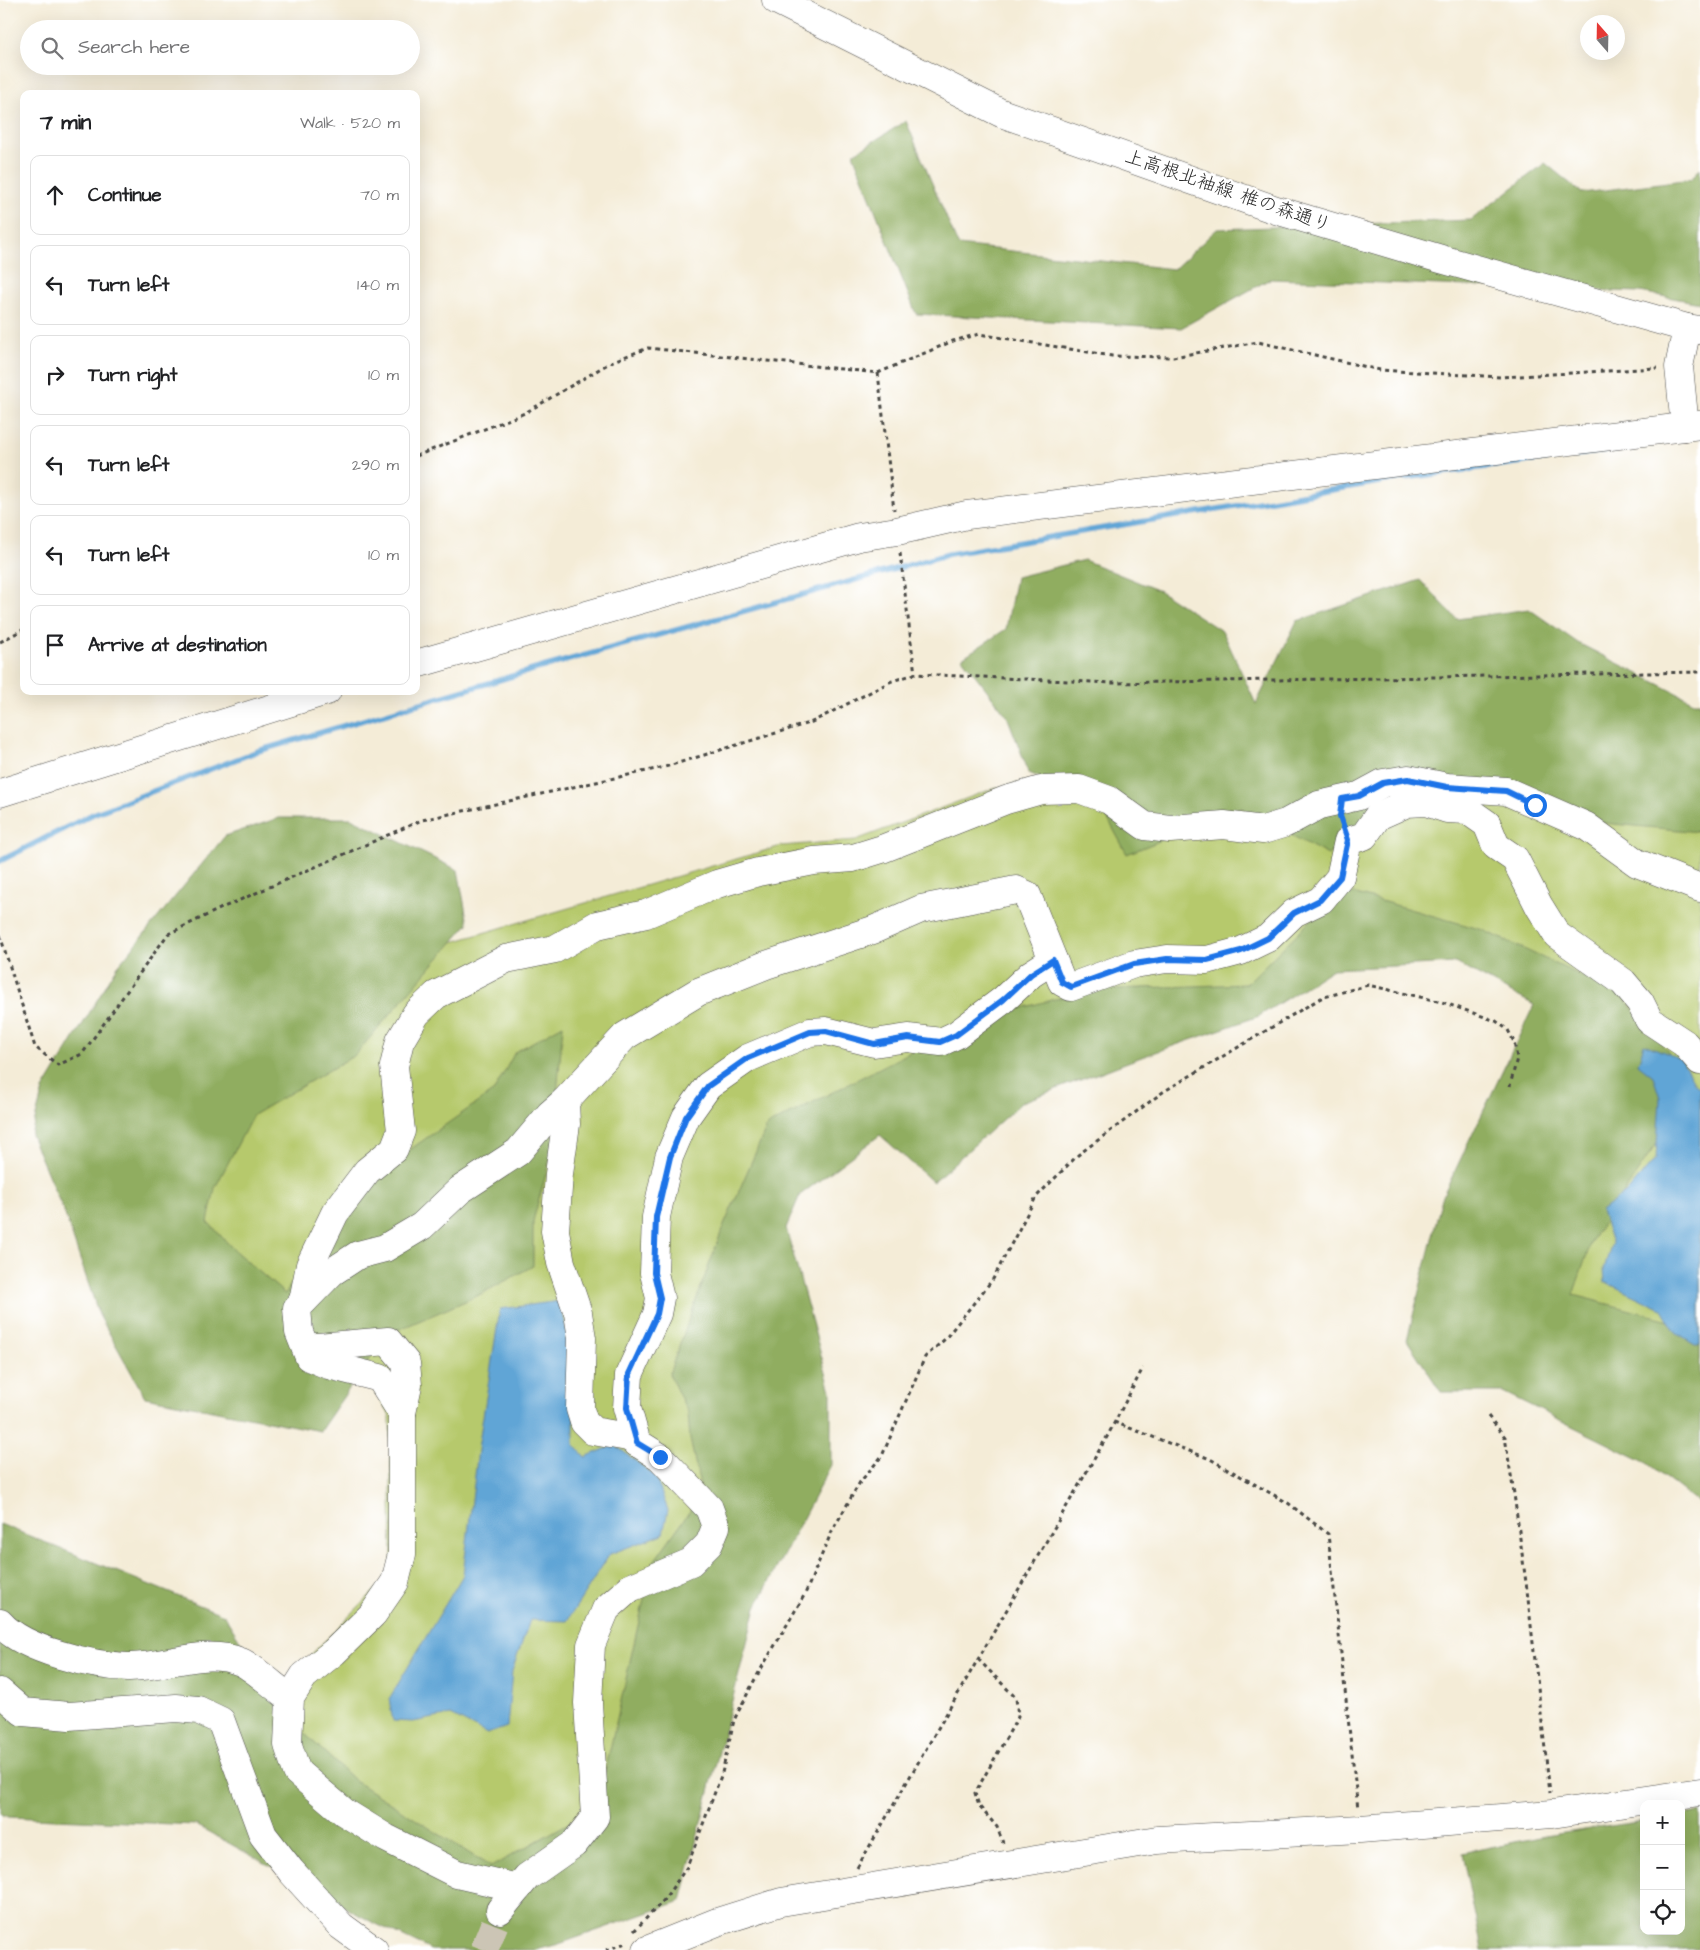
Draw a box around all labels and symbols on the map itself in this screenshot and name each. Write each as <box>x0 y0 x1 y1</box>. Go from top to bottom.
north arrow <box>1580 15 1625 60</box>
street label: 上高根北袖線 椎の森通り <box>1121 143 1335 239</box>
route start <box>1524 794 1547 817</box>
route end <box>649 1446 672 1469</box>

